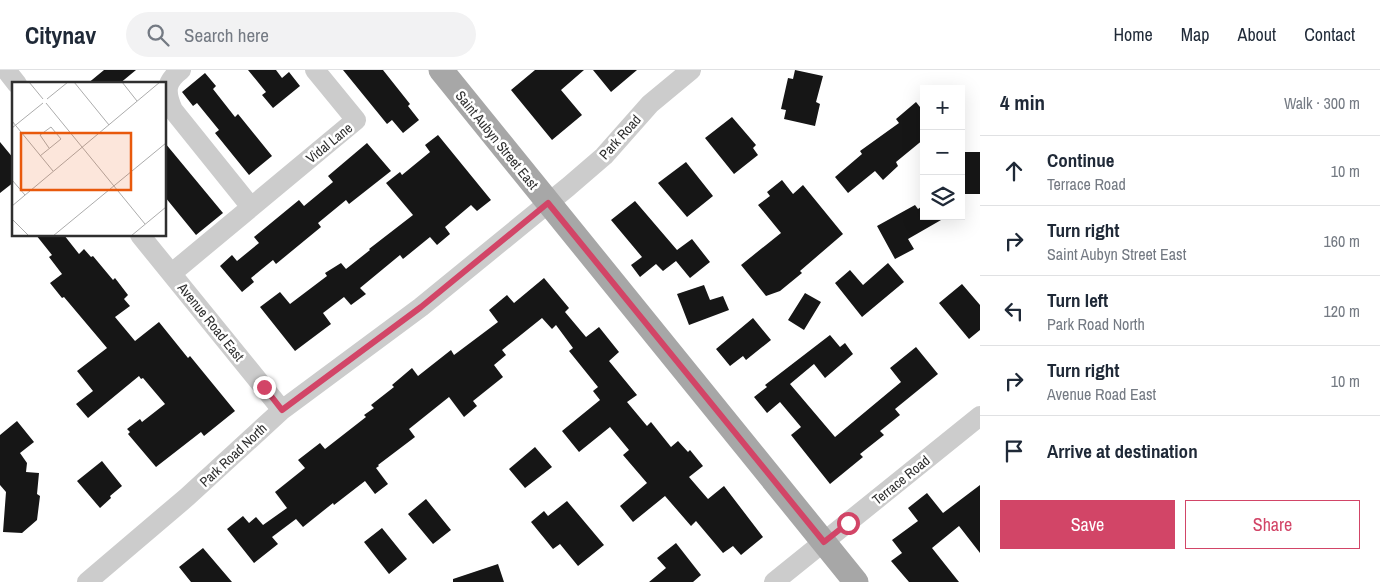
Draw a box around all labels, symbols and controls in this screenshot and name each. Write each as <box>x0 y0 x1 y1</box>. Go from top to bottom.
search box <box>126 12 476 57</box>
text: Citynav <box>25 19 96 51</box>
icon: search <box>144 21 172 49</box>
text: Search here <box>184 22 269 48</box>
text: Home <box>1113 22 1153 47</box>
text: Map <box>1181 22 1210 47</box>
text: About <box>1238 22 1276 47</box>
text: Contact <box>1304 22 1355 47</box>
inset map <box>12 82 166 236</box>
map controls <box>920 85 965 220</box>
button: + <box>920 85 965 130</box>
street label: Saint Aubyn Street East <box>452 87 542 193</box>
text: 4 min <box>1000 88 1045 117</box>
text: Walk · 300 m <box>1284 92 1360 114</box>
street label: Park Road <box>595 111 645 163</box>
street label: Vidal Lane <box>302 119 356 167</box>
button: − <box>920 130 965 175</box>
text: Continue <box>1047 147 1115 173</box>
icon: ahead <box>1000 157 1028 185</box>
text: 10 m <box>1331 160 1360 182</box>
text: Terrace Road <box>1047 173 1126 195</box>
button: layers <box>920 175 965 220</box>
text: Turn right <box>1047 217 1119 243</box>
icon: right <box>1000 227 1028 255</box>
text: 160 m <box>1324 230 1360 252</box>
text: Saint Aubyn Street East <box>1047 243 1186 265</box>
street label: Avenue Road East <box>173 278 248 365</box>
text: Turn left <box>1047 287 1108 313</box>
icon: left <box>1000 297 1028 325</box>
text: 120 m <box>1324 300 1360 322</box>
text: Park Road North <box>1047 313 1145 335</box>
text: Turn right <box>1047 357 1119 383</box>
icon: right <box>1000 367 1028 395</box>
text: 10 m <box>1331 370 1360 392</box>
route end <box>253 376 276 399</box>
text: Avenue Road East <box>1047 383 1156 405</box>
street label: Park Road North <box>196 419 270 491</box>
icon: arrive <box>1000 437 1028 465</box>
text: Arrive at destination <box>1047 438 1198 464</box>
street label: Terrace Road <box>869 451 933 509</box>
button: Save <box>1000 500 1175 549</box>
button: Share <box>1185 500 1360 549</box>
route start <box>837 512 860 535</box>

